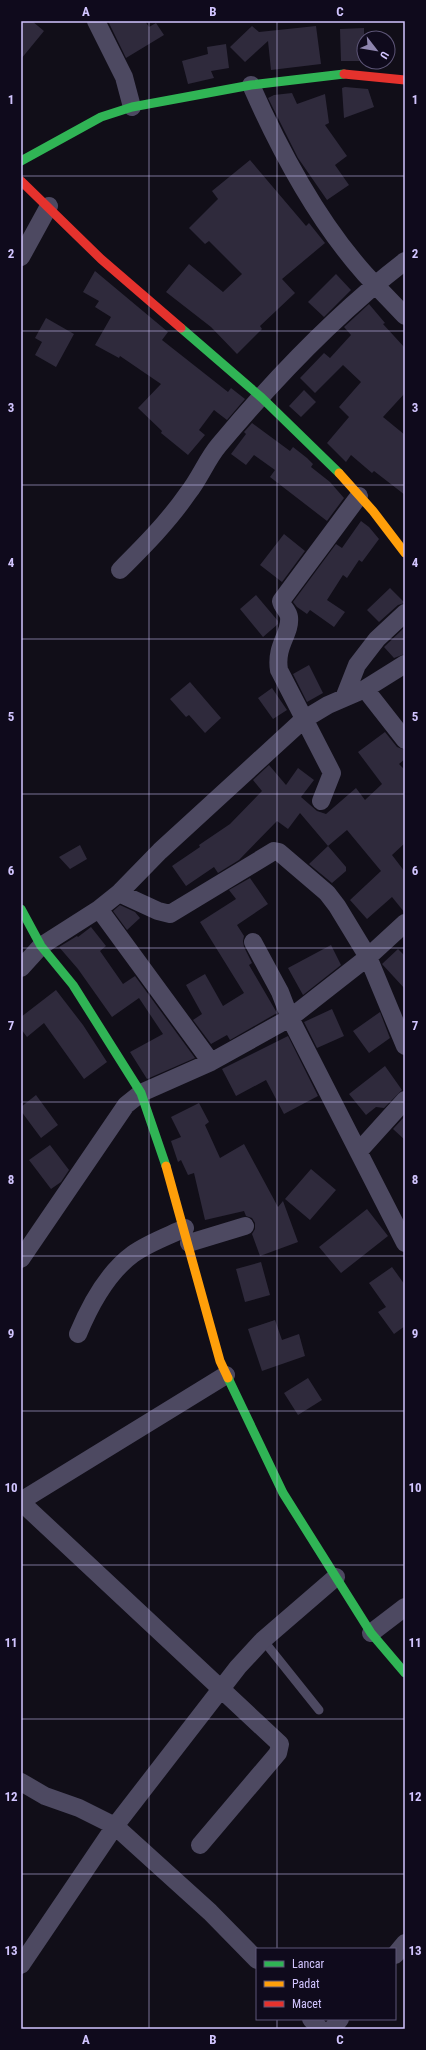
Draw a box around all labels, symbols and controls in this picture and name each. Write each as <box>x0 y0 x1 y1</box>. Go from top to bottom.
text: A <box>82 4 90 19</box>
text: B <box>209 4 217 19</box>
text: C <box>336 4 344 19</box>
north arrow <box>356 30 396 70</box>
text: U <box>377 49 391 61</box>
text: 1 <box>8 92 14 107</box>
text: 1 <box>412 92 418 107</box>
text: 2 <box>8 246 15 261</box>
text: 2 <box>412 246 419 261</box>
text: 3 <box>8 400 14 415</box>
text: 3 <box>412 400 418 415</box>
text: 4 <box>8 555 15 570</box>
text: 4 <box>412 555 419 570</box>
text: 5 <box>8 709 15 724</box>
text: 5 <box>412 709 419 724</box>
text: 6 <box>8 863 15 878</box>
text: 6 <box>412 863 419 878</box>
text: 7 <box>8 1018 15 1033</box>
text: 7 <box>412 1018 419 1033</box>
text: 8 <box>8 1172 14 1187</box>
text: 8 <box>412 1172 418 1187</box>
text: 9 <box>8 1326 14 1341</box>
text: 9 <box>412 1326 418 1341</box>
text: 10 <box>4 1480 18 1495</box>
text: 10 <box>408 1480 422 1495</box>
text: 11 <box>4 1635 18 1650</box>
text: 11 <box>408 1635 422 1650</box>
text: 12 <box>4 1789 18 1804</box>
text: 12 <box>408 1789 422 1804</box>
text: 13 <box>4 1943 18 1958</box>
text: 13 <box>408 1943 422 1958</box>
legend <box>256 1948 396 2020</box>
text: Lancar <box>292 1957 325 1971</box>
text: Padat <box>292 1977 320 1991</box>
text: Macet <box>292 1997 322 2011</box>
text: A <box>82 2032 90 2047</box>
text: B <box>209 2032 217 2047</box>
text: C <box>336 2032 344 2047</box>

